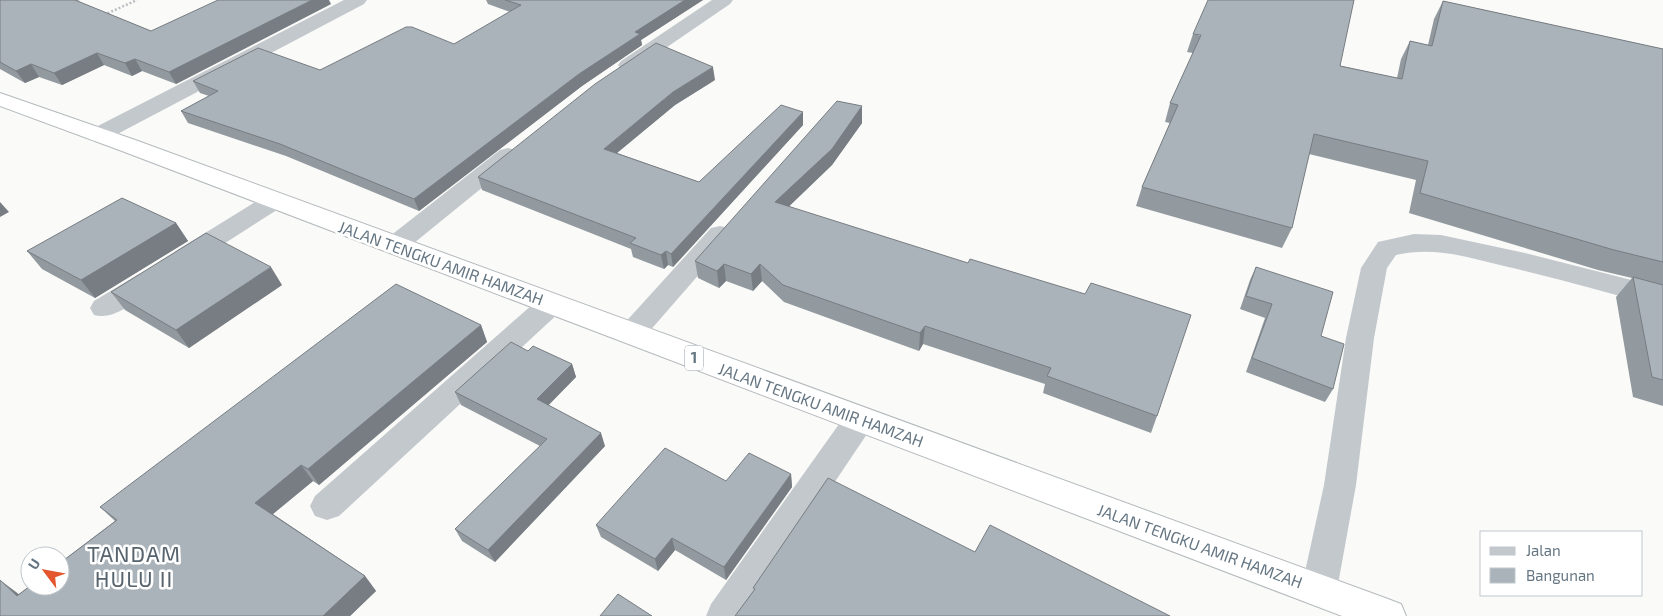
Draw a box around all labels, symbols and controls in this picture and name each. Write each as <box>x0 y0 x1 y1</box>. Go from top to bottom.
street label: JALAN TENGKU AMIR HAMZAH <box>336 217 546 309</box>
road number: 1 <box>685 346 703 370</box>
street label: JALAN TENGKU AMIR HAMZAH <box>716 359 926 451</box>
street label: JALAN TENGKU AMIR HAMZAH <box>1095 500 1305 592</box>
legend <box>1480 531 1643 596</box>
district label: TANDAM HULU II <box>87 540 181 591</box>
text: Jalan <box>1526 541 1561 559</box>
north arrow <box>20 546 70 596</box>
text: U <box>24 555 43 572</box>
text: Bangunan <box>1526 566 1595 584</box>

